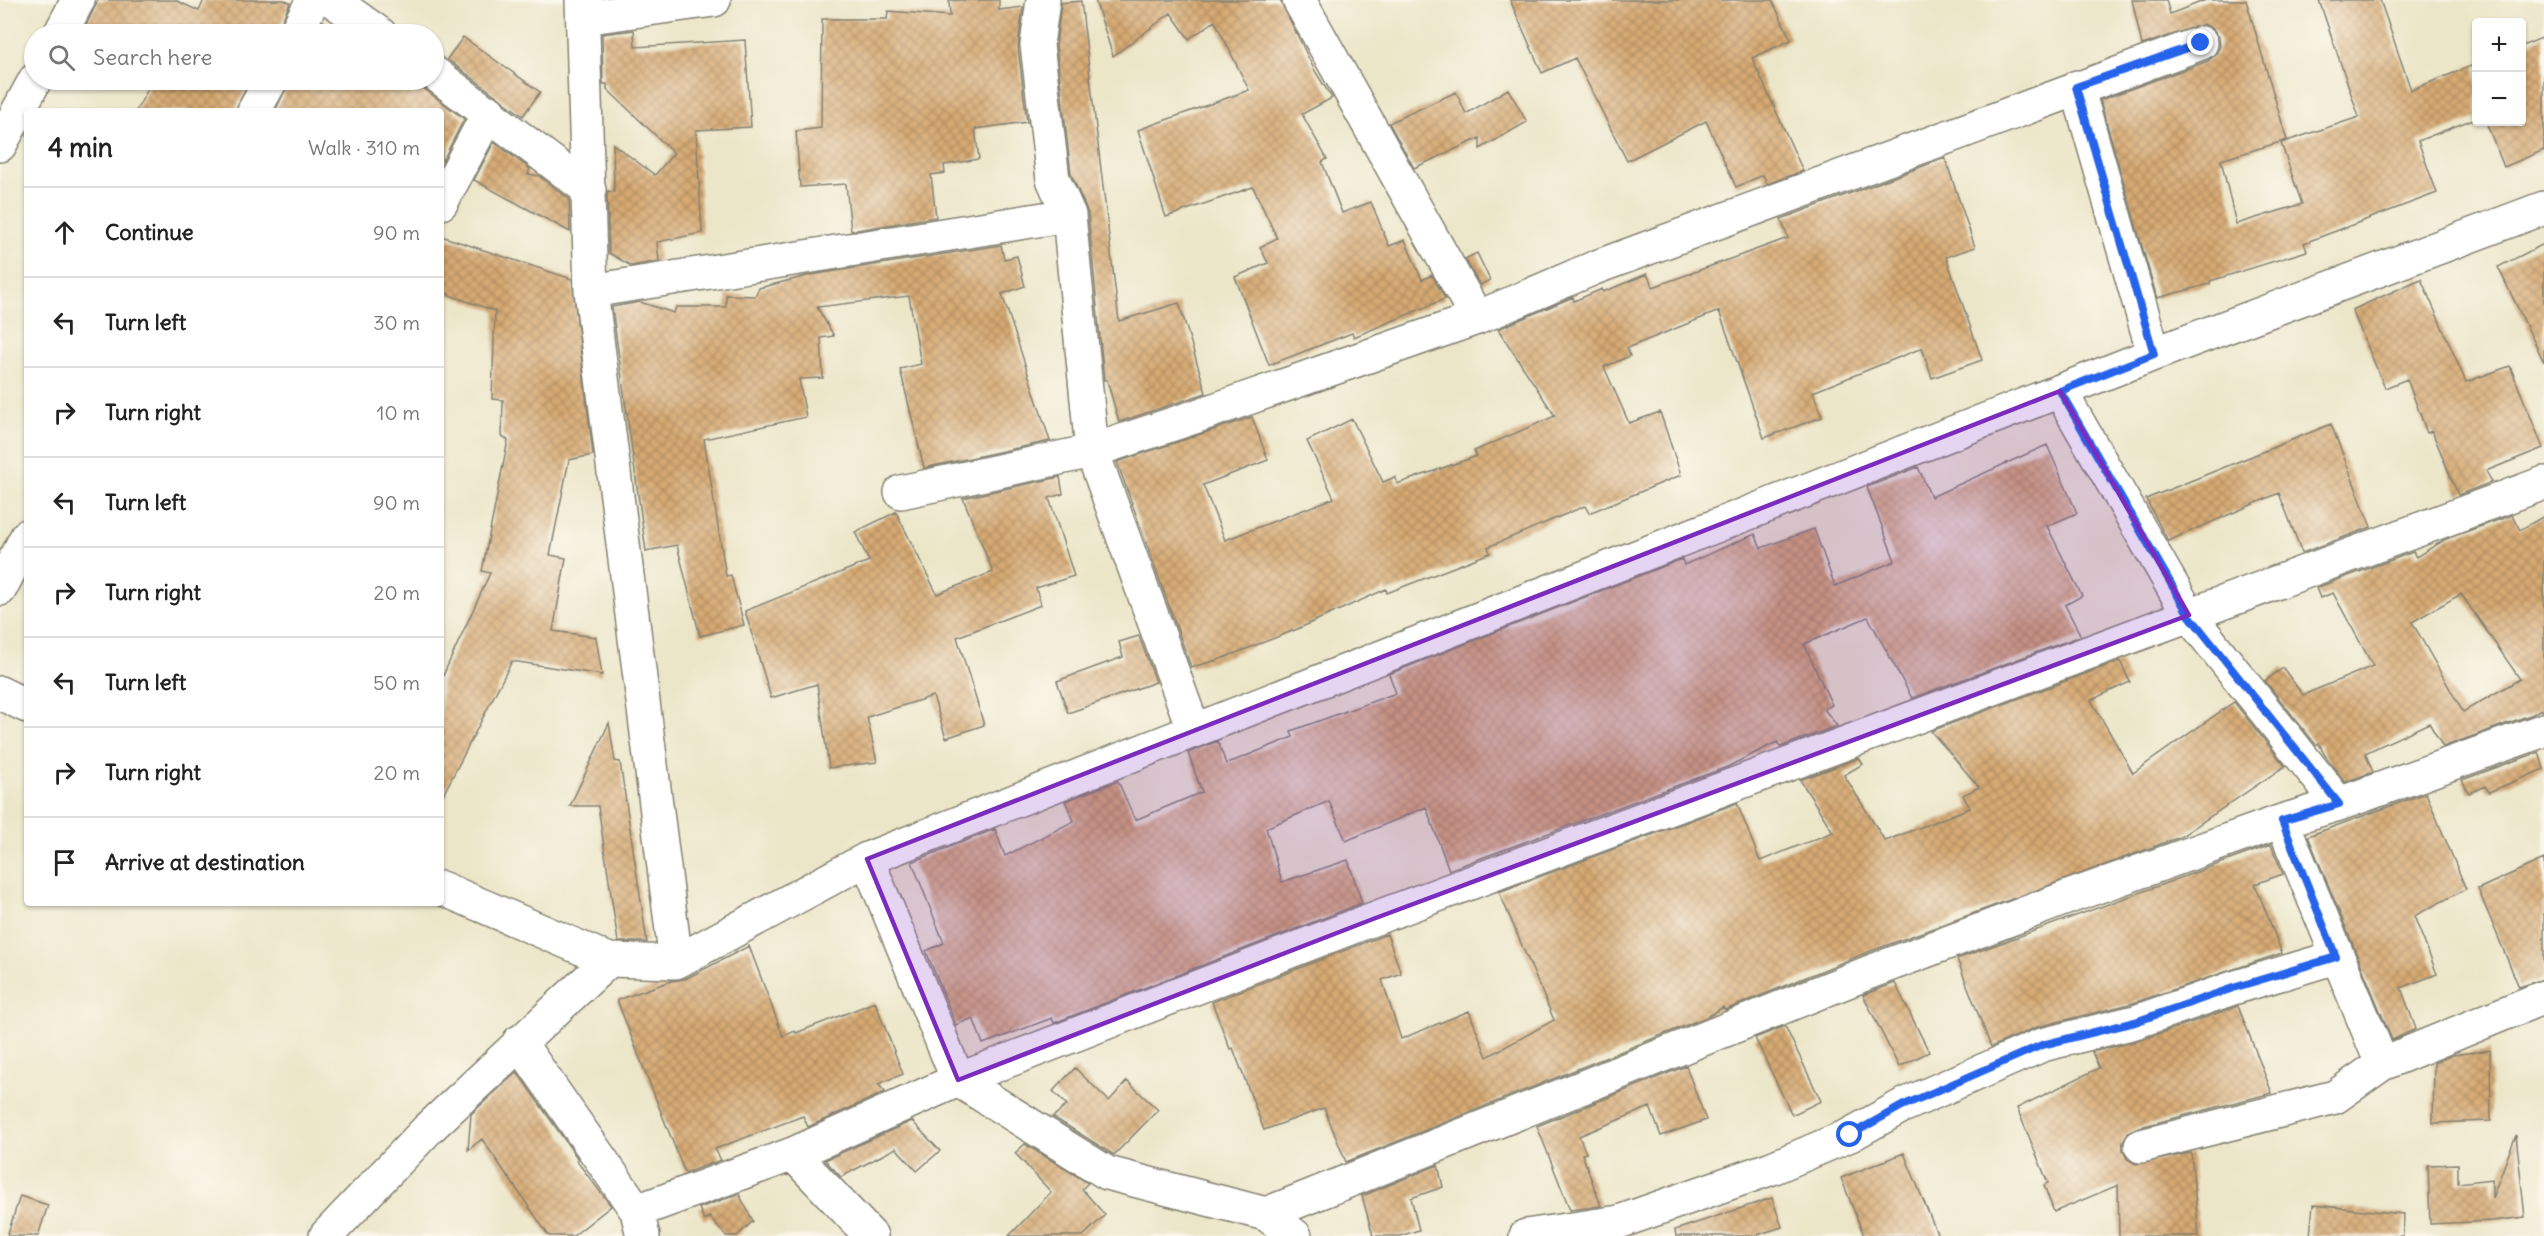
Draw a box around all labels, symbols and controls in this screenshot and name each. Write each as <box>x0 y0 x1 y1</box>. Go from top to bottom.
map controls <box>2472 18 2526 126</box>
button: + <box>2472 18 2526 72</box>
search box <box>24 24 444 90</box>
route end <box>2187 29 2213 55</box>
icon: search <box>45 41 78 74</box>
text: Search here <box>93 43 212 71</box>
button: − <box>2472 72 2526 126</box>
text: 4 min <box>48 131 113 164</box>
text: Walk · 310 m <box>308 135 420 160</box>
icon: ahead <box>48 216 81 249</box>
text: Continue <box>105 218 194 246</box>
text: 90 m <box>373 220 420 245</box>
icon: left <box>48 306 81 339</box>
text: Turn left <box>105 308 186 336</box>
text: 30 m <box>373 310 420 335</box>
icon: right <box>48 396 81 429</box>
text: Turn right <box>105 398 201 426</box>
text: 10 m <box>377 400 420 425</box>
icon: left <box>48 486 81 519</box>
text: Turn left <box>105 488 186 516</box>
text: 90 m <box>373 490 420 515</box>
icon: right <box>48 576 81 609</box>
text: Turn right <box>105 578 201 606</box>
text: 20 m <box>374 580 420 605</box>
icon: left <box>48 666 81 699</box>
text: Turn left <box>105 668 186 696</box>
text: 50 m <box>373 670 420 695</box>
icon: right <box>48 756 81 789</box>
text: Turn right <box>105 758 201 786</box>
text: 20 m <box>374 760 420 785</box>
icon: arrive <box>48 846 81 879</box>
text: Arrive at destination <box>105 848 305 876</box>
route start <box>1836 1121 1862 1147</box>

